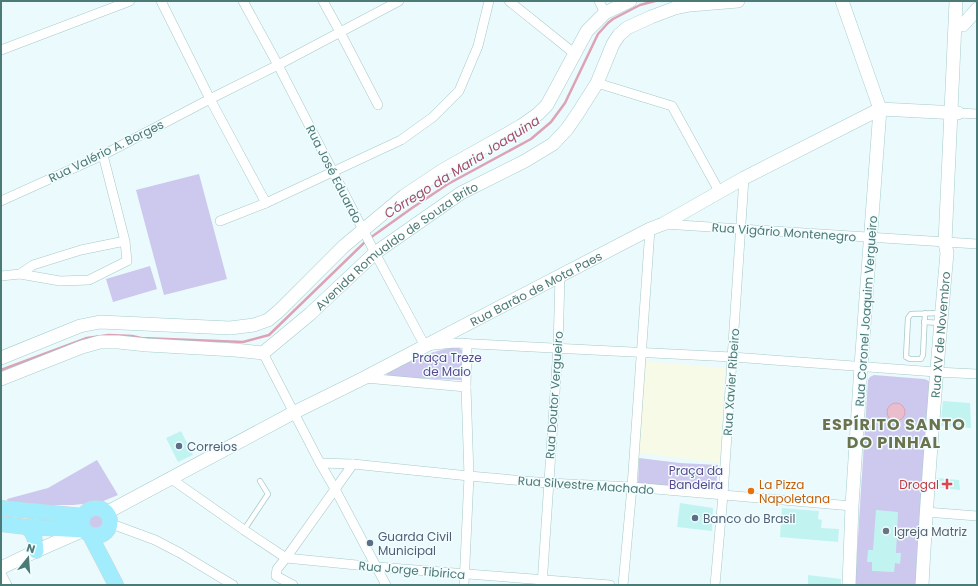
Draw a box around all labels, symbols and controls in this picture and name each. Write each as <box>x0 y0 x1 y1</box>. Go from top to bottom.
water label: Córrego da Maria Joaquina <box>380 111 544 223</box>
street label: Rua Valério A. Borges <box>45 116 167 186</box>
street label: Rua José Eduardo <box>302 122 366 226</box>
street label: Avenida Romualdo de Souza Brito <box>311 177 481 314</box>
street label: Rua Coronel Joaquim Vergueiro <box>851 215 881 407</box>
street label: Rua Vigário Montenegro <box>711 218 857 246</box>
street label: Rua Barão de Mota Paes <box>467 247 605 330</box>
street label: Rua XV de Novembro <box>926 270 954 399</box>
street label: Rua Xavier Ribeiro <box>719 327 743 436</box>
street label: Rua Doutor Vergueiro <box>541 330 567 460</box>
park label: Praça Treze de Maio <box>412 349 482 380</box>
district label: ESPÍRITO SANTO DO PINHAL <box>822 413 966 454</box>
place label: Correios <box>187 438 237 455</box>
marker: Correios <box>174 441 184 451</box>
park label: Praça da Bandeira <box>669 462 723 493</box>
street label: Rua Silvestre Machado <box>517 472 655 498</box>
place label: La Pizza Napoletana <box>759 476 830 507</box>
place label: Drogal <box>899 476 939 493</box>
marker: Drogal <box>942 479 952 489</box>
marker: La Pizza Napoletana <box>746 486 756 496</box>
place label: Banco do Brasil <box>703 510 795 527</box>
marker: Banco do Brasil <box>690 513 700 523</box>
place label: Igreja Matriz <box>894 523 967 540</box>
marker: Igreja Matriz <box>881 526 891 536</box>
place label: Guarda Civil Municipal <box>378 528 452 559</box>
north arrow <box>8 538 48 578</box>
marker: Guarda Civil Municipal <box>365 538 375 548</box>
text: N <box>25 540 37 557</box>
street label: Rua Jorge Tibirica <box>358 557 466 583</box>

